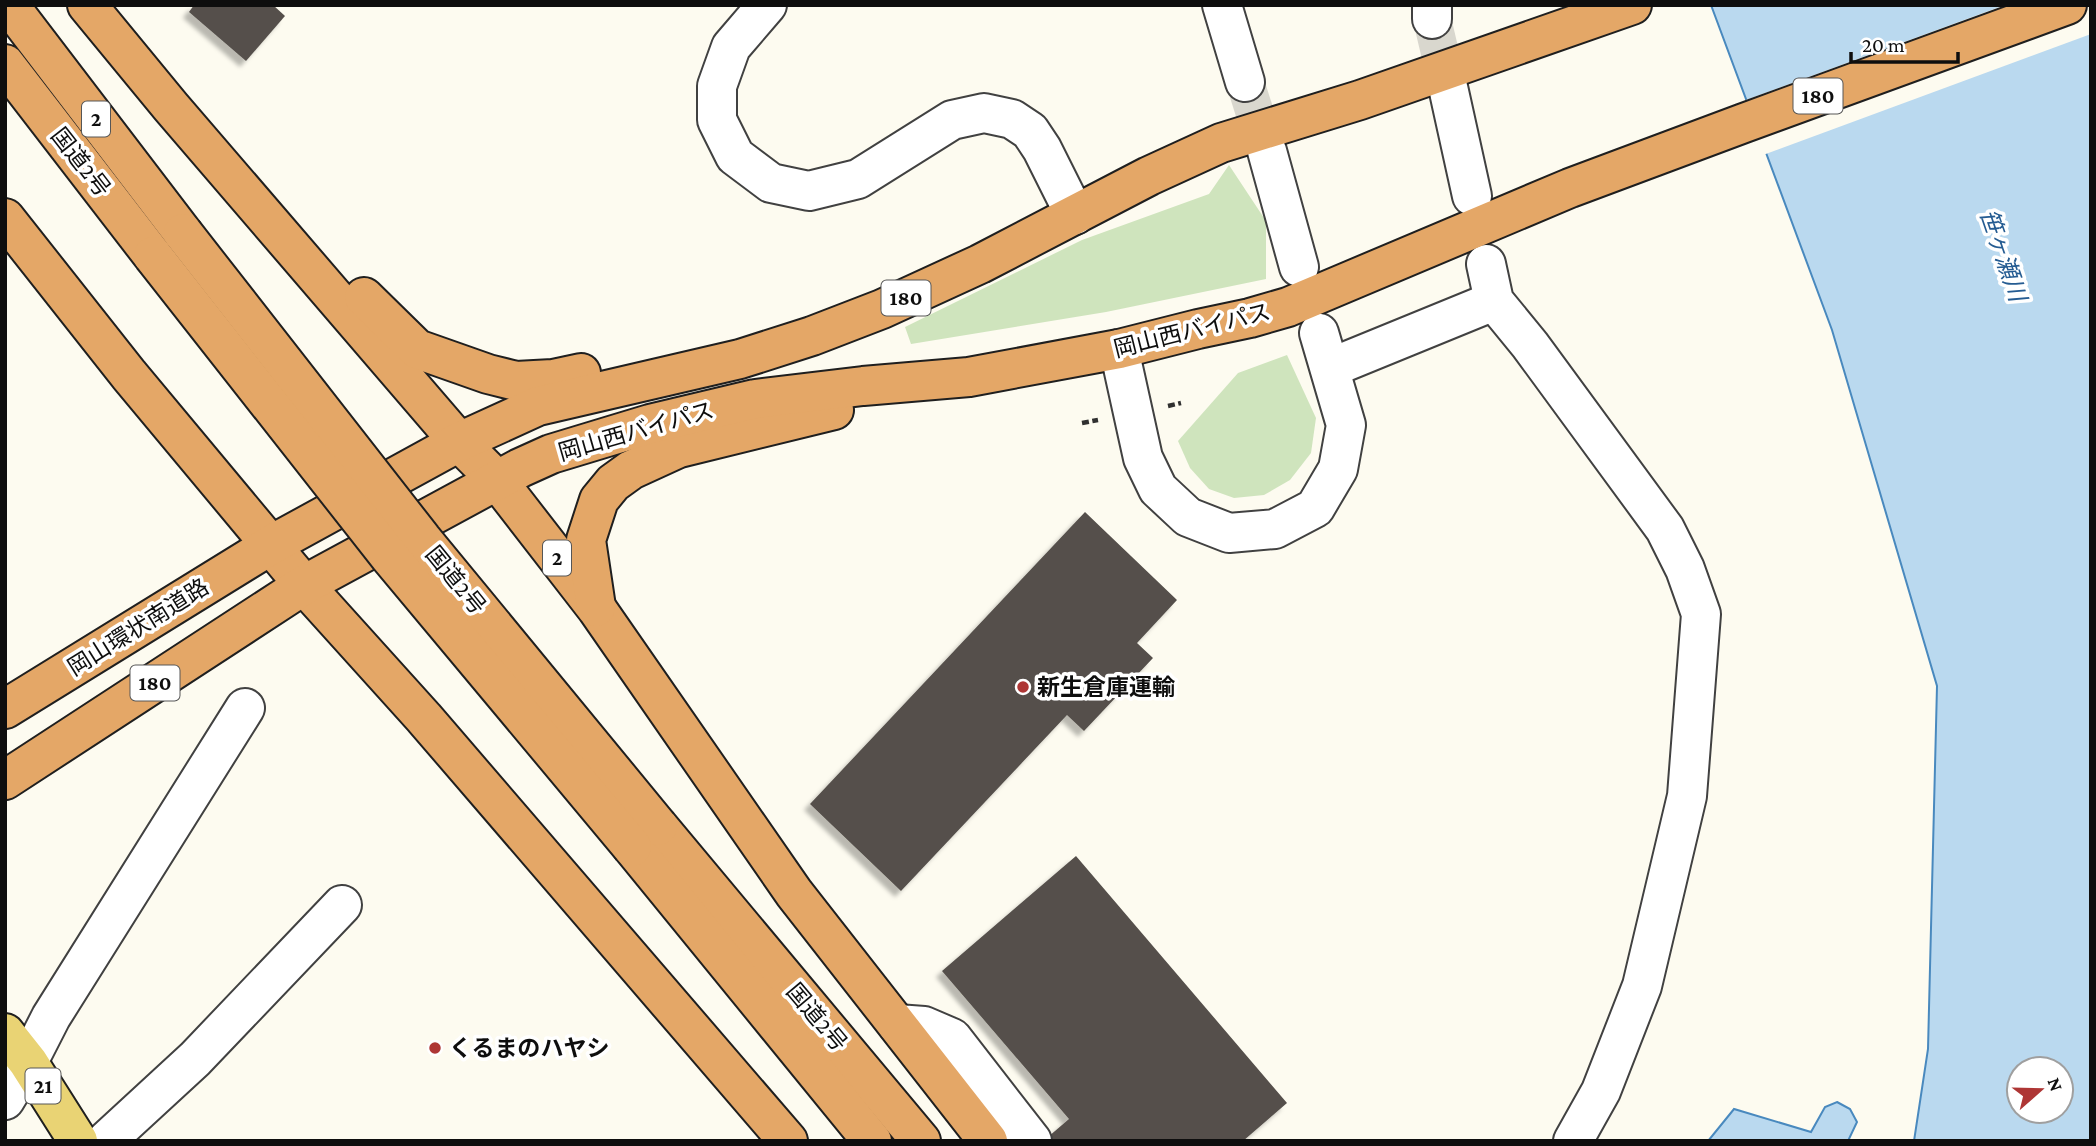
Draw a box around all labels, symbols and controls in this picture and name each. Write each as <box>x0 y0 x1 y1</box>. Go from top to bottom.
scale bar <box>1851 21 1958 65</box>
text: 20 m <box>1862 33 1905 57</box>
road number: 180 <box>1794 78 1842 114</box>
road number: 2 <box>82 102 110 136</box>
street label: 国道2号 <box>46 122 116 202</box>
water label: 笹ヶ瀬川 <box>1975 205 2033 307</box>
road number: 180 <box>881 280 930 316</box>
street label: 岡山西バイパス <box>1111 298 1273 362</box>
street label: 岡山西バイパス <box>555 396 717 466</box>
road number: 2 <box>543 540 571 576</box>
street label: 国道2号 <box>421 541 491 619</box>
street label: 岡山環状南道路 <box>63 573 213 681</box>
road number: 180 <box>130 666 180 700</box>
place label: 新生倉庫運輸 <box>1037 674 1175 700</box>
marker: 新生倉庫運輸 <box>1015 679 1031 695</box>
street label: 国道2号 <box>781 978 853 1056</box>
place label: くるまのハヤシ <box>449 1035 610 1061</box>
marker: くるまのハヤシ <box>427 1040 443 1056</box>
north arrow <box>2005 1055 2075 1125</box>
road number: 21 <box>26 1068 60 1104</box>
text: N <box>2043 1075 2068 1094</box>

